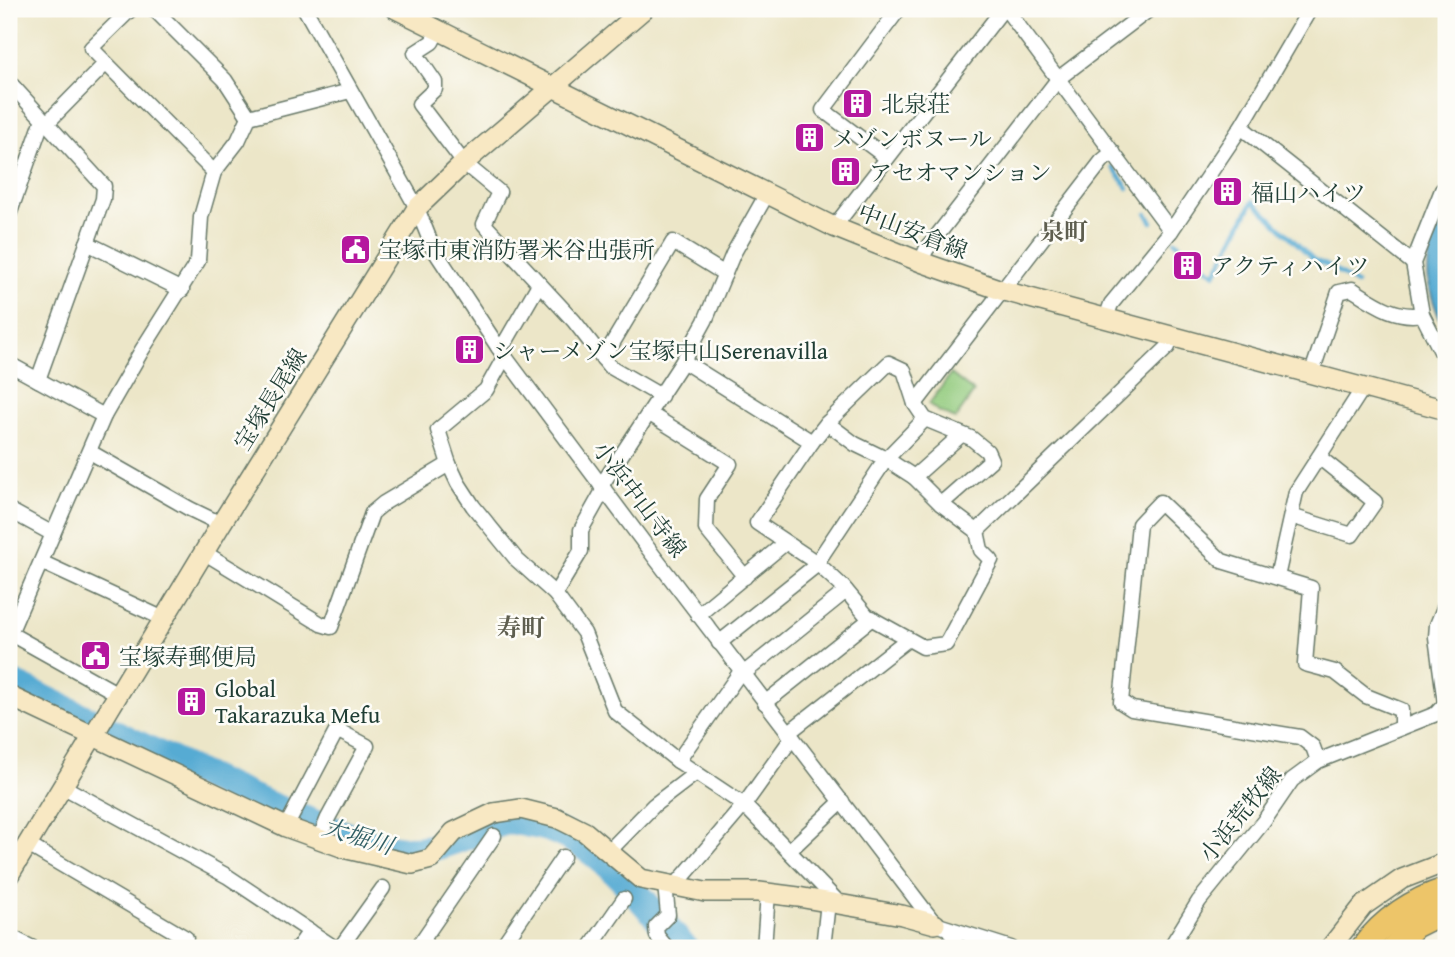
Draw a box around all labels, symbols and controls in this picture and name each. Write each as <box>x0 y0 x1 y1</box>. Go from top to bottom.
building icon: 北泉荘 <box>841 86 875 120</box>
place label: 北泉荘 <box>881 87 950 120</box>
building icon: メゾンボヌール <box>792 121 826 155</box>
place label: メゾンボヌール <box>832 122 992 155</box>
building icon: アセオマンション <box>829 155 863 189</box>
place label: アセオマンション <box>869 156 1052 189</box>
building icon: 福山ハイツ <box>1211 175 1245 209</box>
place label: 福山ハイツ <box>1251 176 1366 209</box>
street label: 中山安倉線 <box>853 195 973 267</box>
district label: 泉町 <box>1040 214 1088 249</box>
public building icon: 宝塚市東消防署米谷出張所 <box>339 232 373 266</box>
place label: 宝塚市東消防署米谷出張所 <box>379 233 655 266</box>
building icon: アクティハイツ <box>1171 248 1205 282</box>
place label: アクティハイツ <box>1211 249 1369 282</box>
building icon: シャーメゾン宝塚中山Serenavilla <box>453 333 487 367</box>
place label: シャーメゾン宝塚中山Serenavilla <box>493 334 828 367</box>
street label: 宝塚長尾線 <box>226 341 314 457</box>
street label: 小浜中山寺線 <box>585 434 695 564</box>
district label: 寿町 <box>497 610 545 645</box>
public building icon: 宝塚寿郵便局 <box>79 639 113 673</box>
place label: 宝塚寿郵便局 <box>119 640 257 673</box>
place label: Global Takarazuka Mefu <box>215 672 381 731</box>
building icon: Global Takarazuka Mefu <box>175 684 209 718</box>
street label: 小浜荒牧線 <box>1191 759 1289 869</box>
water label: 大堀川 <box>318 809 400 864</box>

